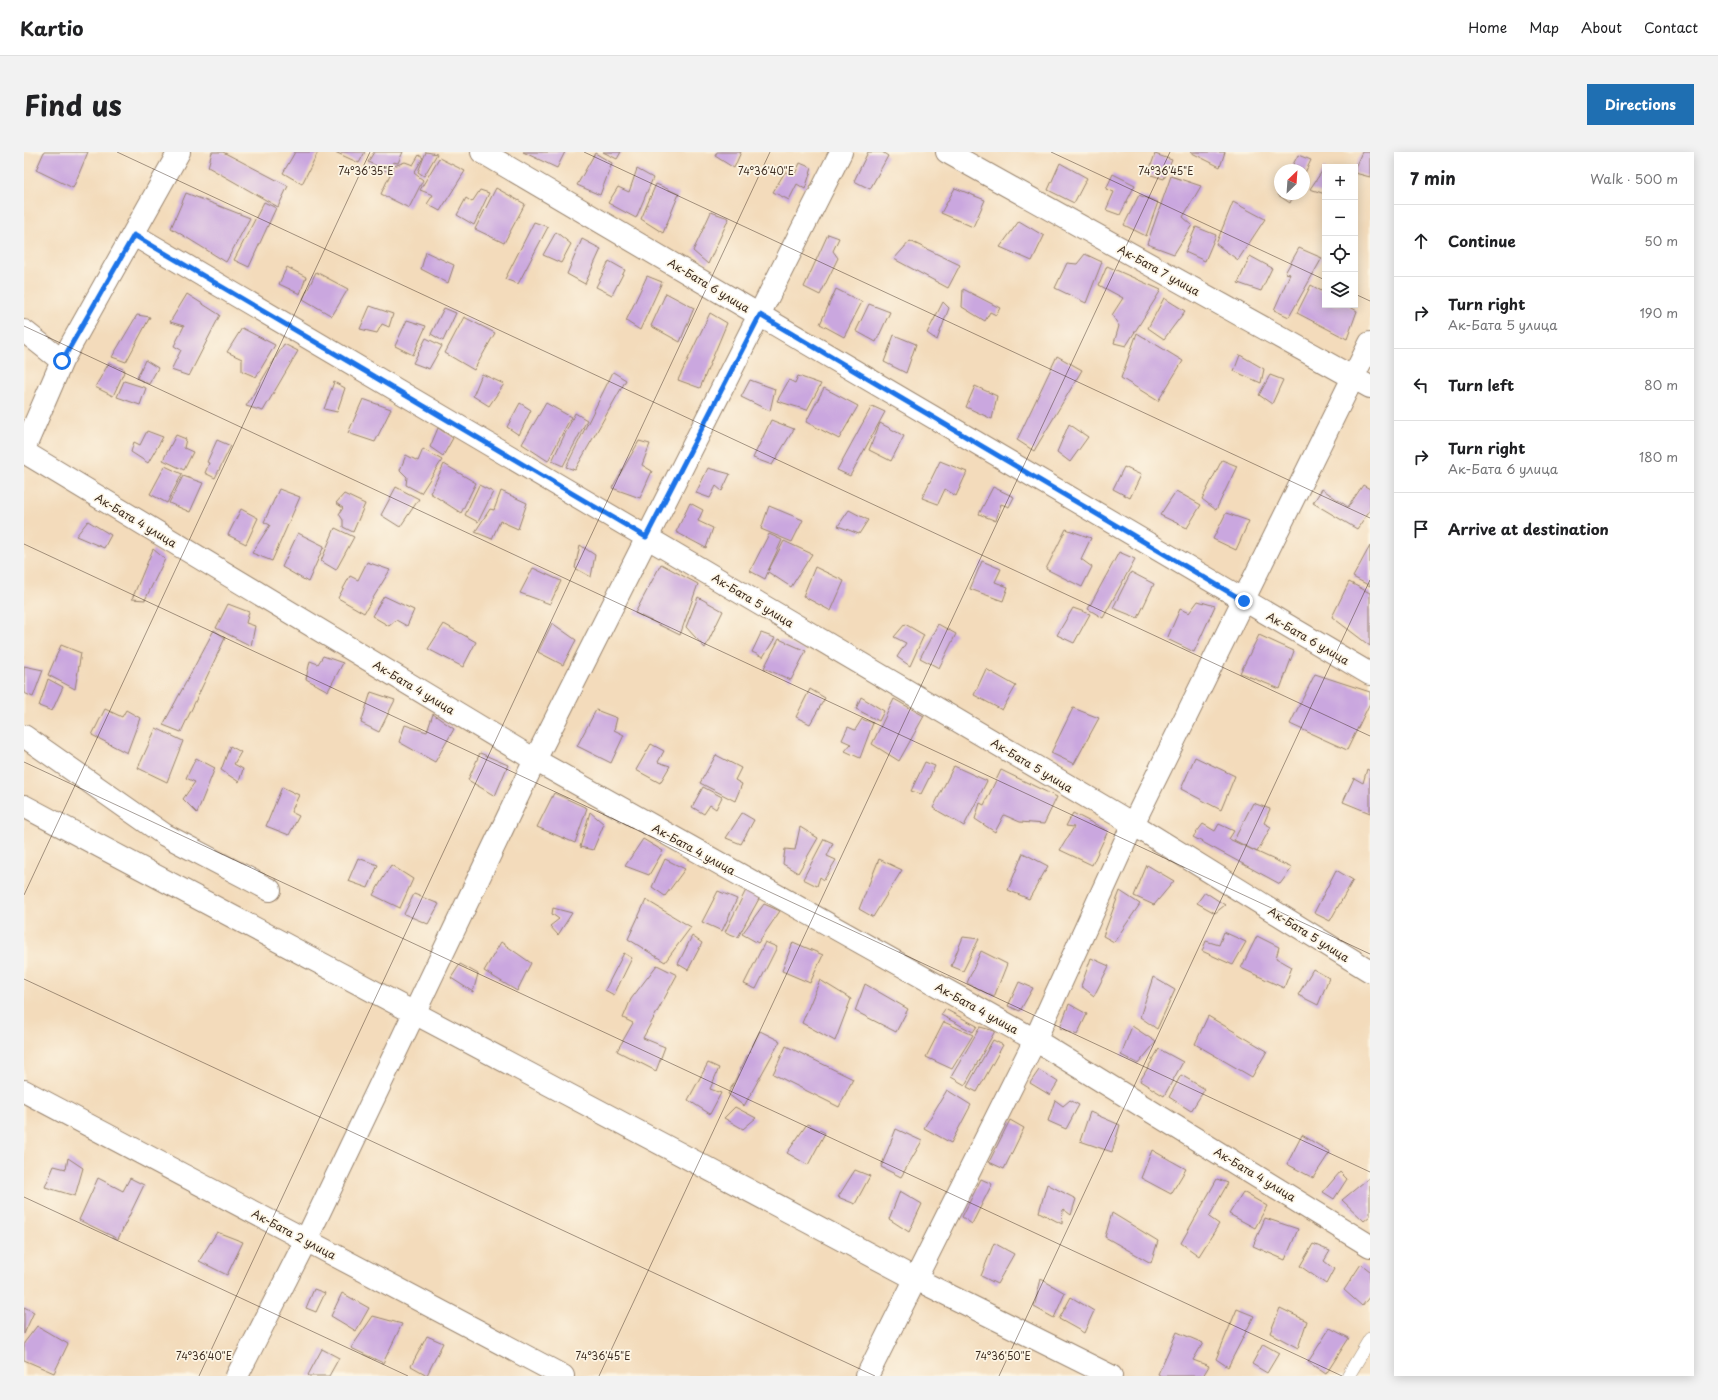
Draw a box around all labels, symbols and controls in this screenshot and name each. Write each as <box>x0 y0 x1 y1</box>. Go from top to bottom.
text: Kartio <box>20 14 83 42</box>
text: Home <box>1468 17 1507 38</box>
text: Map <box>1529 17 1559 38</box>
text: About <box>1581 17 1622 38</box>
text: Contact <box>1644 17 1698 38</box>
text: Find us <box>24 83 122 126</box>
button: Directions <box>1587 84 1694 125</box>
text: 74°36'35"E <box>338 163 394 178</box>
text: 74°36'40"E <box>738 163 794 178</box>
text: 74°36'45"E <box>1139 163 1193 178</box>
north arrow <box>1274 164 1310 200</box>
map controls <box>1322 164 1358 308</box>
button: + <box>1322 164 1358 200</box>
text: 7 min <box>1410 165 1456 191</box>
text: Walk · 500 m <box>1590 169 1678 188</box>
button: − <box>1322 200 1358 236</box>
text: Continue <box>1448 229 1516 252</box>
icon: ahead <box>1410 230 1432 252</box>
text: 50 m <box>1644 231 1678 250</box>
button: locate <box>1322 236 1358 272</box>
street label: Ак-Бата 7 улица <box>1115 240 1203 300</box>
street label: Ак-Бата 6 улица <box>665 254 753 316</box>
button: layers <box>1322 272 1358 308</box>
text: Turn right <box>1448 292 1525 315</box>
icon: right <box>1410 302 1432 324</box>
text: 190 m <box>1639 303 1678 322</box>
text: Ак-Бата 5 улица <box>1448 315 1558 334</box>
route start <box>53 352 71 370</box>
text: Turn left <box>1448 373 1514 396</box>
icon: left <box>1410 374 1432 396</box>
text: 80 m <box>1644 375 1678 394</box>
text: Turn right <box>1448 436 1525 459</box>
icon: right <box>1410 446 1432 468</box>
text: 180 m <box>1639 447 1678 466</box>
text: Ак-Бата 6 улица <box>1448 459 1558 478</box>
street label: Ак-Бата 4 улица <box>92 489 180 551</box>
text: Arrive at destination <box>1448 517 1609 540</box>
icon: arrive <box>1410 518 1432 540</box>
street label: Ак-Бата 5 улица <box>709 569 797 631</box>
route end <box>1235 592 1253 610</box>
street label: Ак-Бата 6 улица <box>1263 607 1353 669</box>
street label: Ак-Бата 4 улица <box>370 656 458 718</box>
street label: Ак-Бата 5 улица <box>988 734 1076 796</box>
street label: Ак-Бата 4 улица <box>649 819 739 879</box>
street label: Ак-Бата 5 улица <box>1265 902 1353 966</box>
street label: Ак-Бата 4 улица <box>932 978 1022 1038</box>
street label: Ак-Бата 4 улица <box>1211 1143 1299 1205</box>
street label: Ак-Бата 2 улица <box>249 1205 339 1263</box>
text: 74°36'40"E <box>176 1348 232 1363</box>
text: 74°36'45"E <box>576 1348 630 1363</box>
text: 74°36'50"E <box>975 1348 1031 1363</box>

